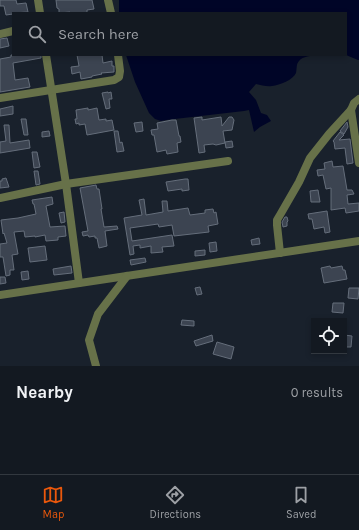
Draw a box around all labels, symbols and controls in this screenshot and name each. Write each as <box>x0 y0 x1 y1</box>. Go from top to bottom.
search box <box>12 12 347 56</box>
icon: search <box>26 23 48 45</box>
text: Search here <box>58 25 139 43</box>
map controls <box>311 318 347 354</box>
button: locate <box>311 318 347 354</box>
text: Nearby <box>16 382 73 402</box>
text: 0 results <box>291 385 343 400</box>
tab: Map <box>42 484 64 521</box>
tab: Directions <box>149 484 201 521</box>
tab: Saved <box>286 484 317 521</box>

